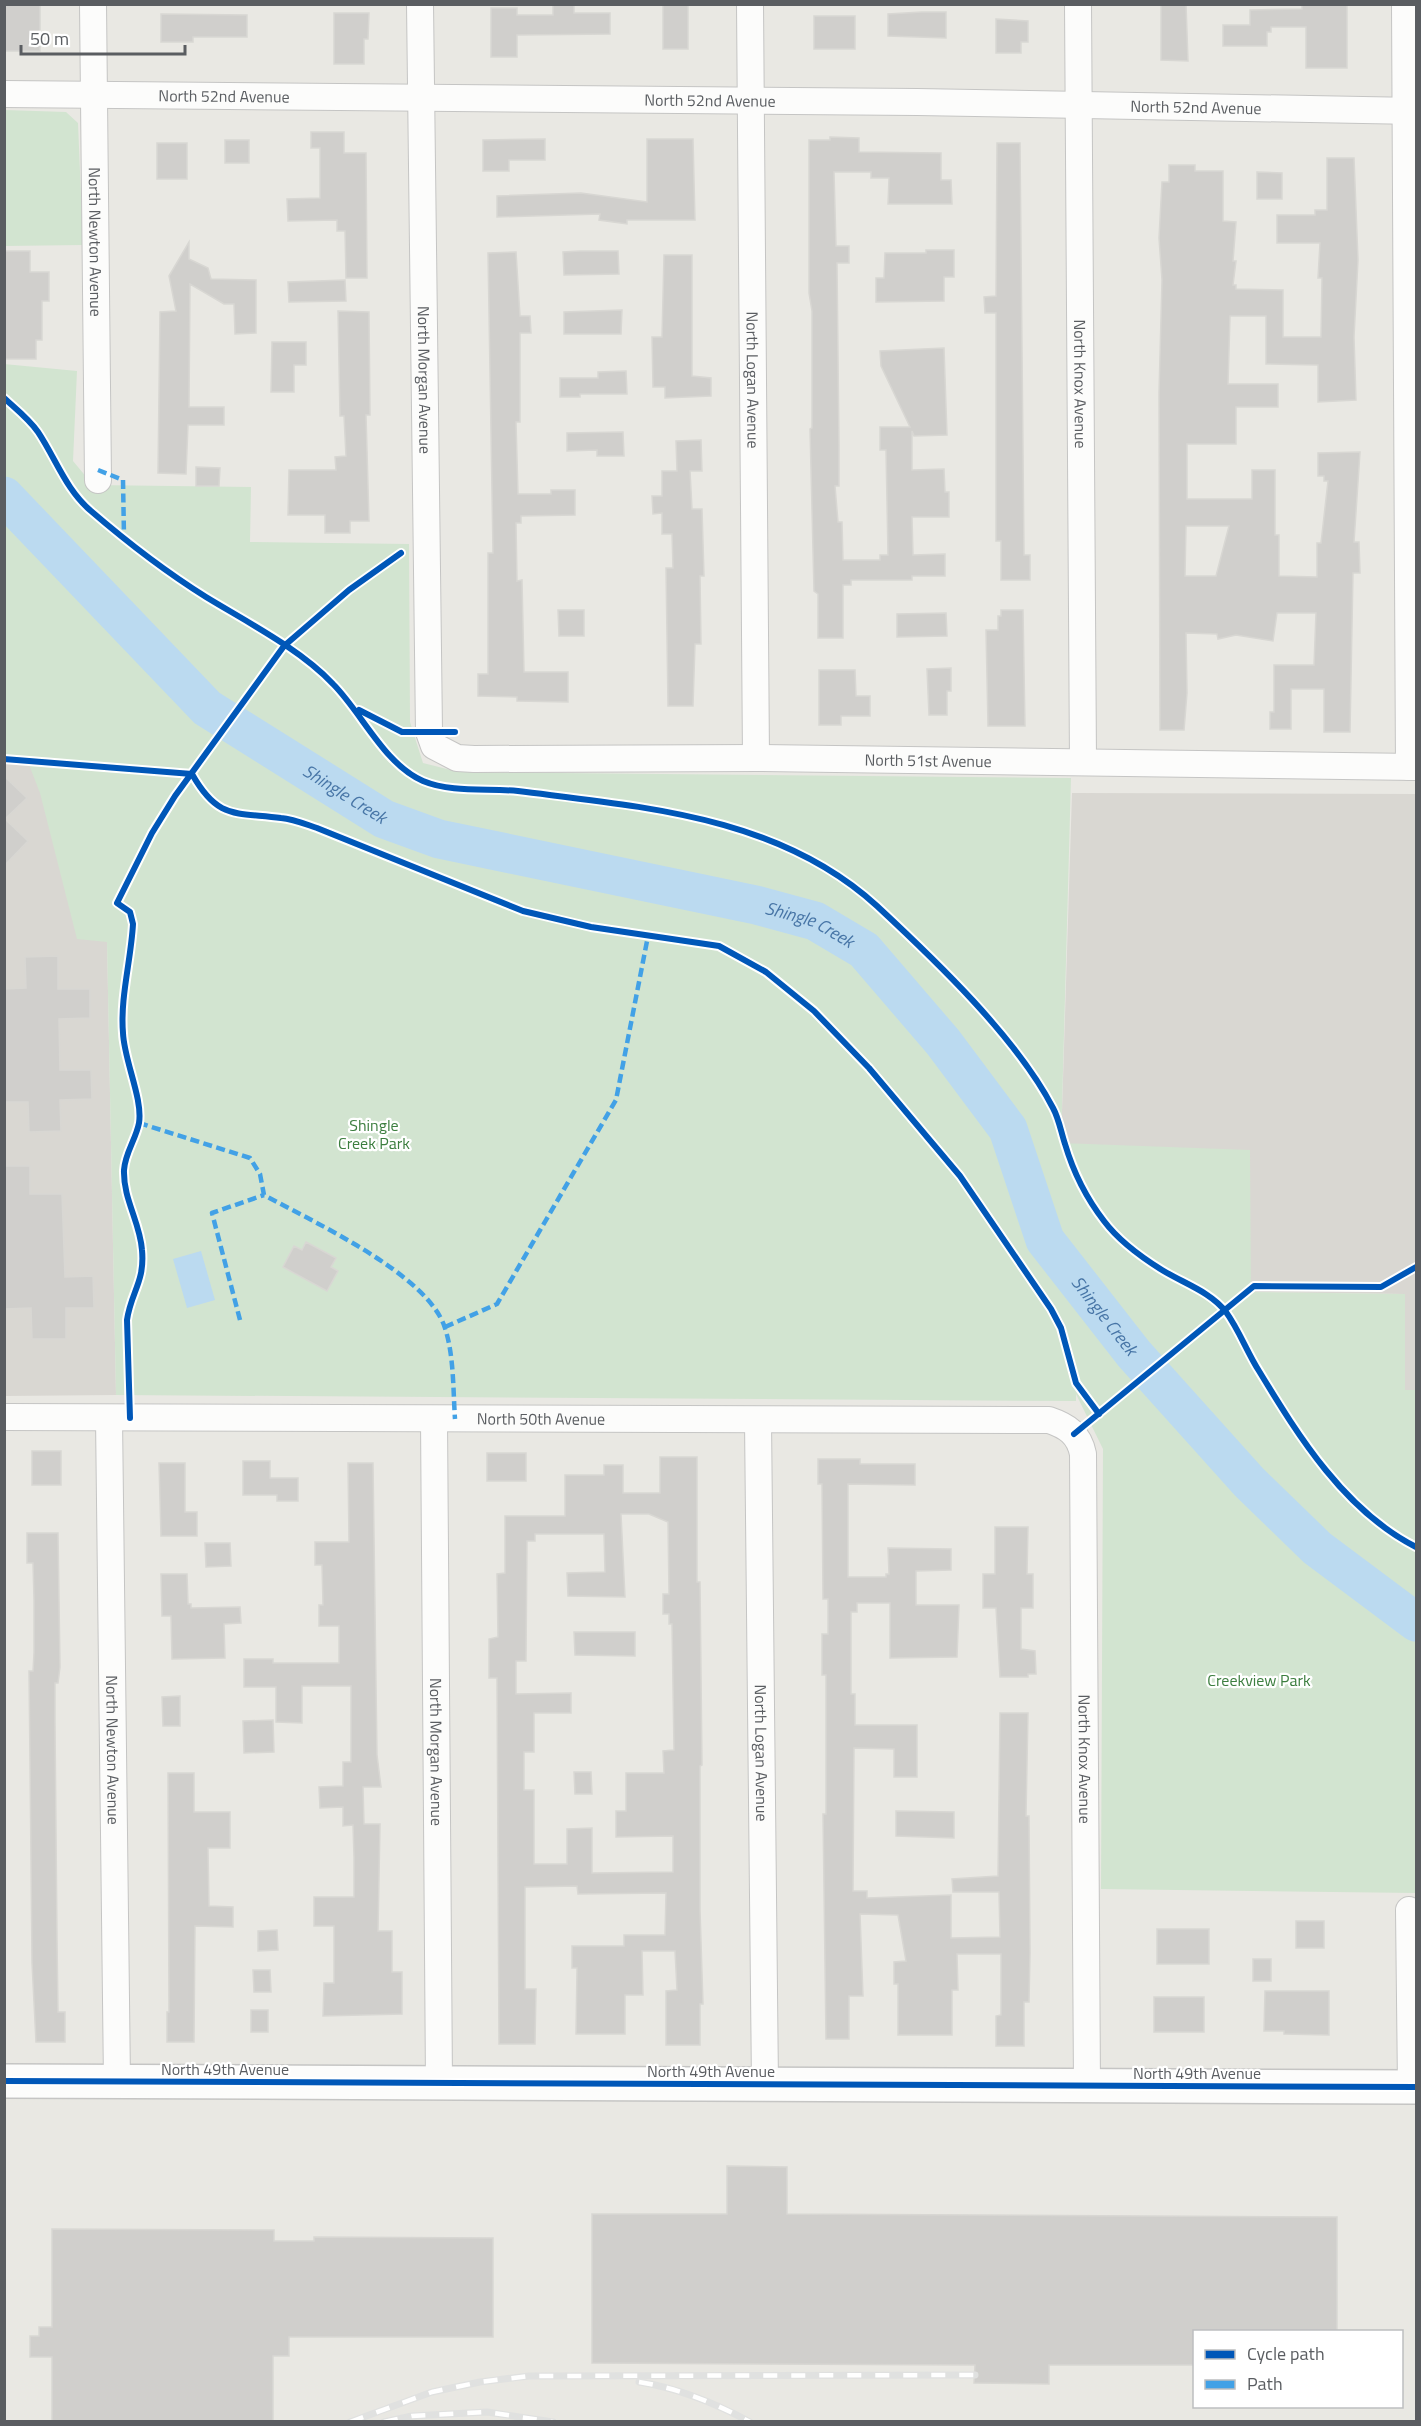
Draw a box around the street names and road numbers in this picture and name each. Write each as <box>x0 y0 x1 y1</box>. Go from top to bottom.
street label: North 52nd Avenue <box>158 83 290 109</box>
street label: North 52nd Avenue <box>644 88 776 113</box>
street label: North 52nd Avenue <box>1130 94 1262 120</box>
street label: North Newton Avenue <box>83 167 108 317</box>
street label: North Morgan Avenue <box>412 306 438 454</box>
street label: North Logan Avenue <box>740 311 766 449</box>
street label: North Knox Avenue <box>1068 319 1093 449</box>
street label: North 51st Avenue <box>864 747 992 773</box>
street label: North 50th Avenue <box>477 1406 605 1431</box>
street label: North Newton Avenue <box>100 1675 126 1825</box>
street label: North Morgan Avenue <box>424 1678 449 1826</box>
street label: North Logan Avenue <box>749 1684 774 1822</box>
street label: North Knox Avenue <box>1073 1694 1097 1824</box>
street label: North 49th Avenue <box>161 2057 289 2081</box>
street label: North 49th Avenue <box>647 2059 775 2083</box>
street label: North 49th Avenue <box>1133 2061 1261 2085</box>

